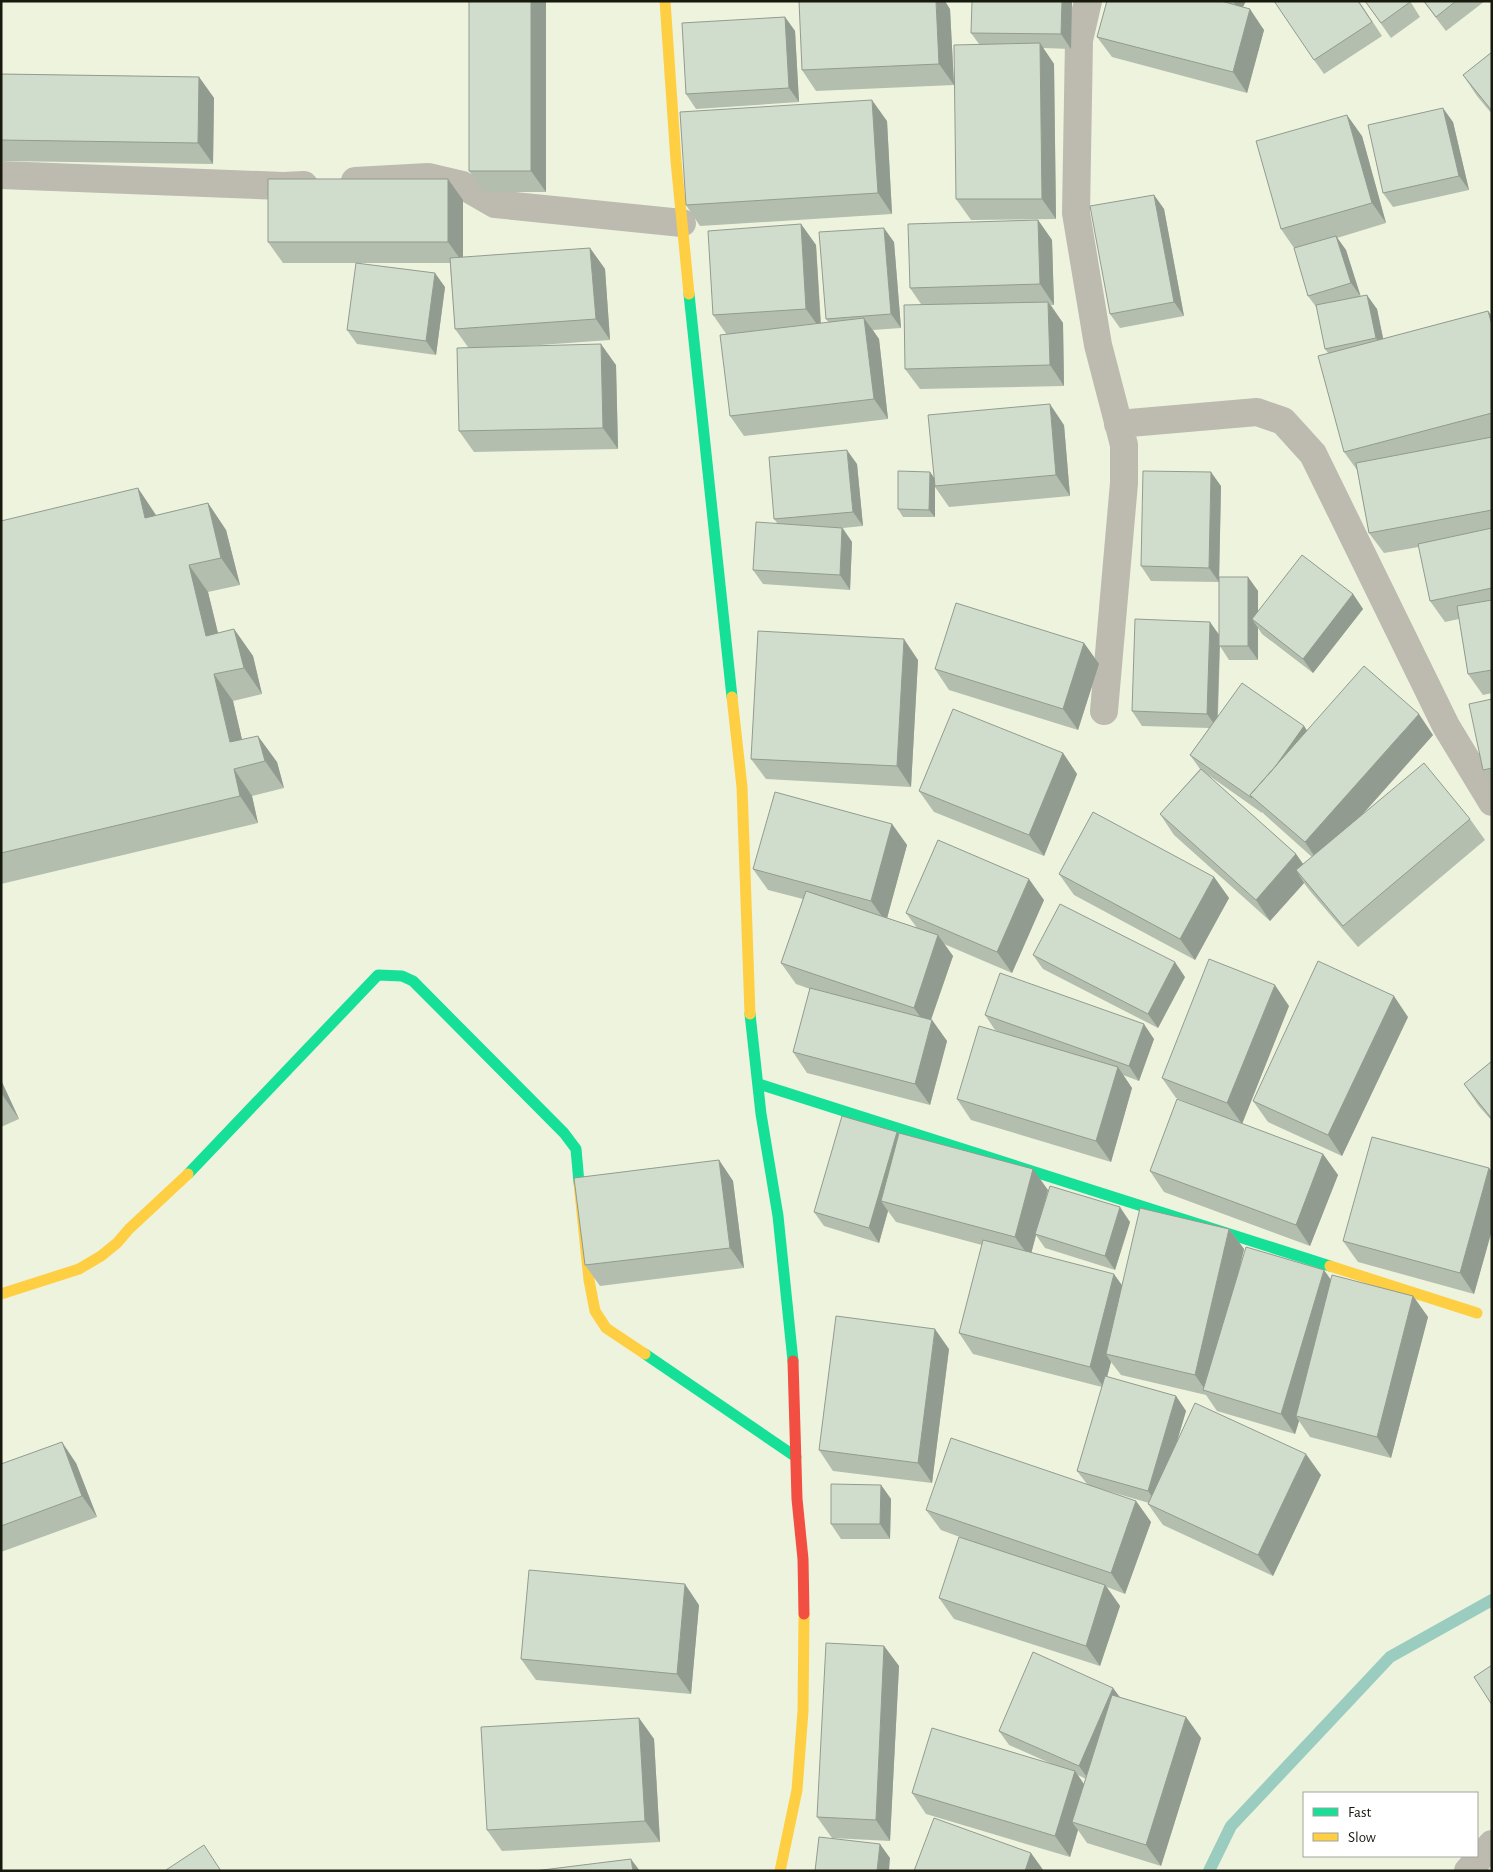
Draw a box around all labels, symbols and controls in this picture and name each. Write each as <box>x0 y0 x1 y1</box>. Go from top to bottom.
legend <box>1303 1792 1478 1857</box>
text: Fast <box>1348 1805 1372 1820</box>
text: Slow <box>1348 1830 1376 1845</box>

